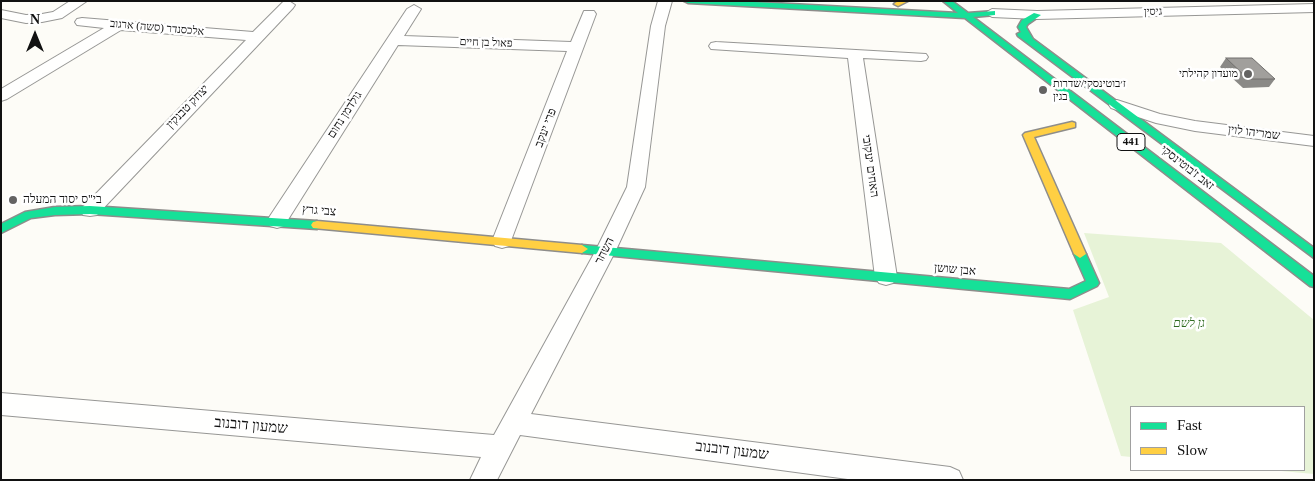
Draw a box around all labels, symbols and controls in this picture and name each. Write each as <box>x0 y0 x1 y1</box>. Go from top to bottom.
street label: גיסין <box>1144 5 1162 19</box>
north arrow <box>10 10 60 60</box>
text: N <box>30 12 40 27</box>
street label: אלכסנדר (סשה) ארגוב <box>109 17 205 39</box>
street label: פאול בן חיים <box>459 35 513 51</box>
place label: מועדון קהילתי <box>1179 67 1238 81</box>
marker: מועדון קהילתי <box>1242 68 1254 80</box>
place label: ז׳בוטינסקי/שדרות בגין <box>1053 77 1126 103</box>
street label: יצחק טבנקין <box>164 82 212 132</box>
marker: ז׳בוטינסקי/שדרות בגין <box>1037 84 1049 96</box>
street label: גולדמן נחום <box>324 89 366 141</box>
street label: פרי יעקב <box>532 107 560 149</box>
street label: שמריהו לוין <box>1227 123 1281 143</box>
street label: האחים יעקובי <box>858 134 882 198</box>
road number: 441 <box>1117 134 1145 150</box>
street label: זאב ז'בוטינסקי <box>1157 143 1217 193</box>
place label: בי"ס יסוד המעלה <box>23 193 102 207</box>
marker: בי"ס יסוד המעלה <box>7 194 19 206</box>
street label: צבי גרץ <box>301 202 337 220</box>
street label: השחר <box>592 235 618 267</box>
street label: אבן שושן <box>933 261 977 279</box>
park label: גן לשם <box>1173 317 1205 331</box>
legend <box>1130 406 1305 471</box>
street label: שמעון דובנוב <box>214 414 288 438</box>
text: Fast <box>1177 417 1202 433</box>
street label: שמעון דובנוב <box>694 438 770 464</box>
text: Slow <box>1177 442 1208 458</box>

